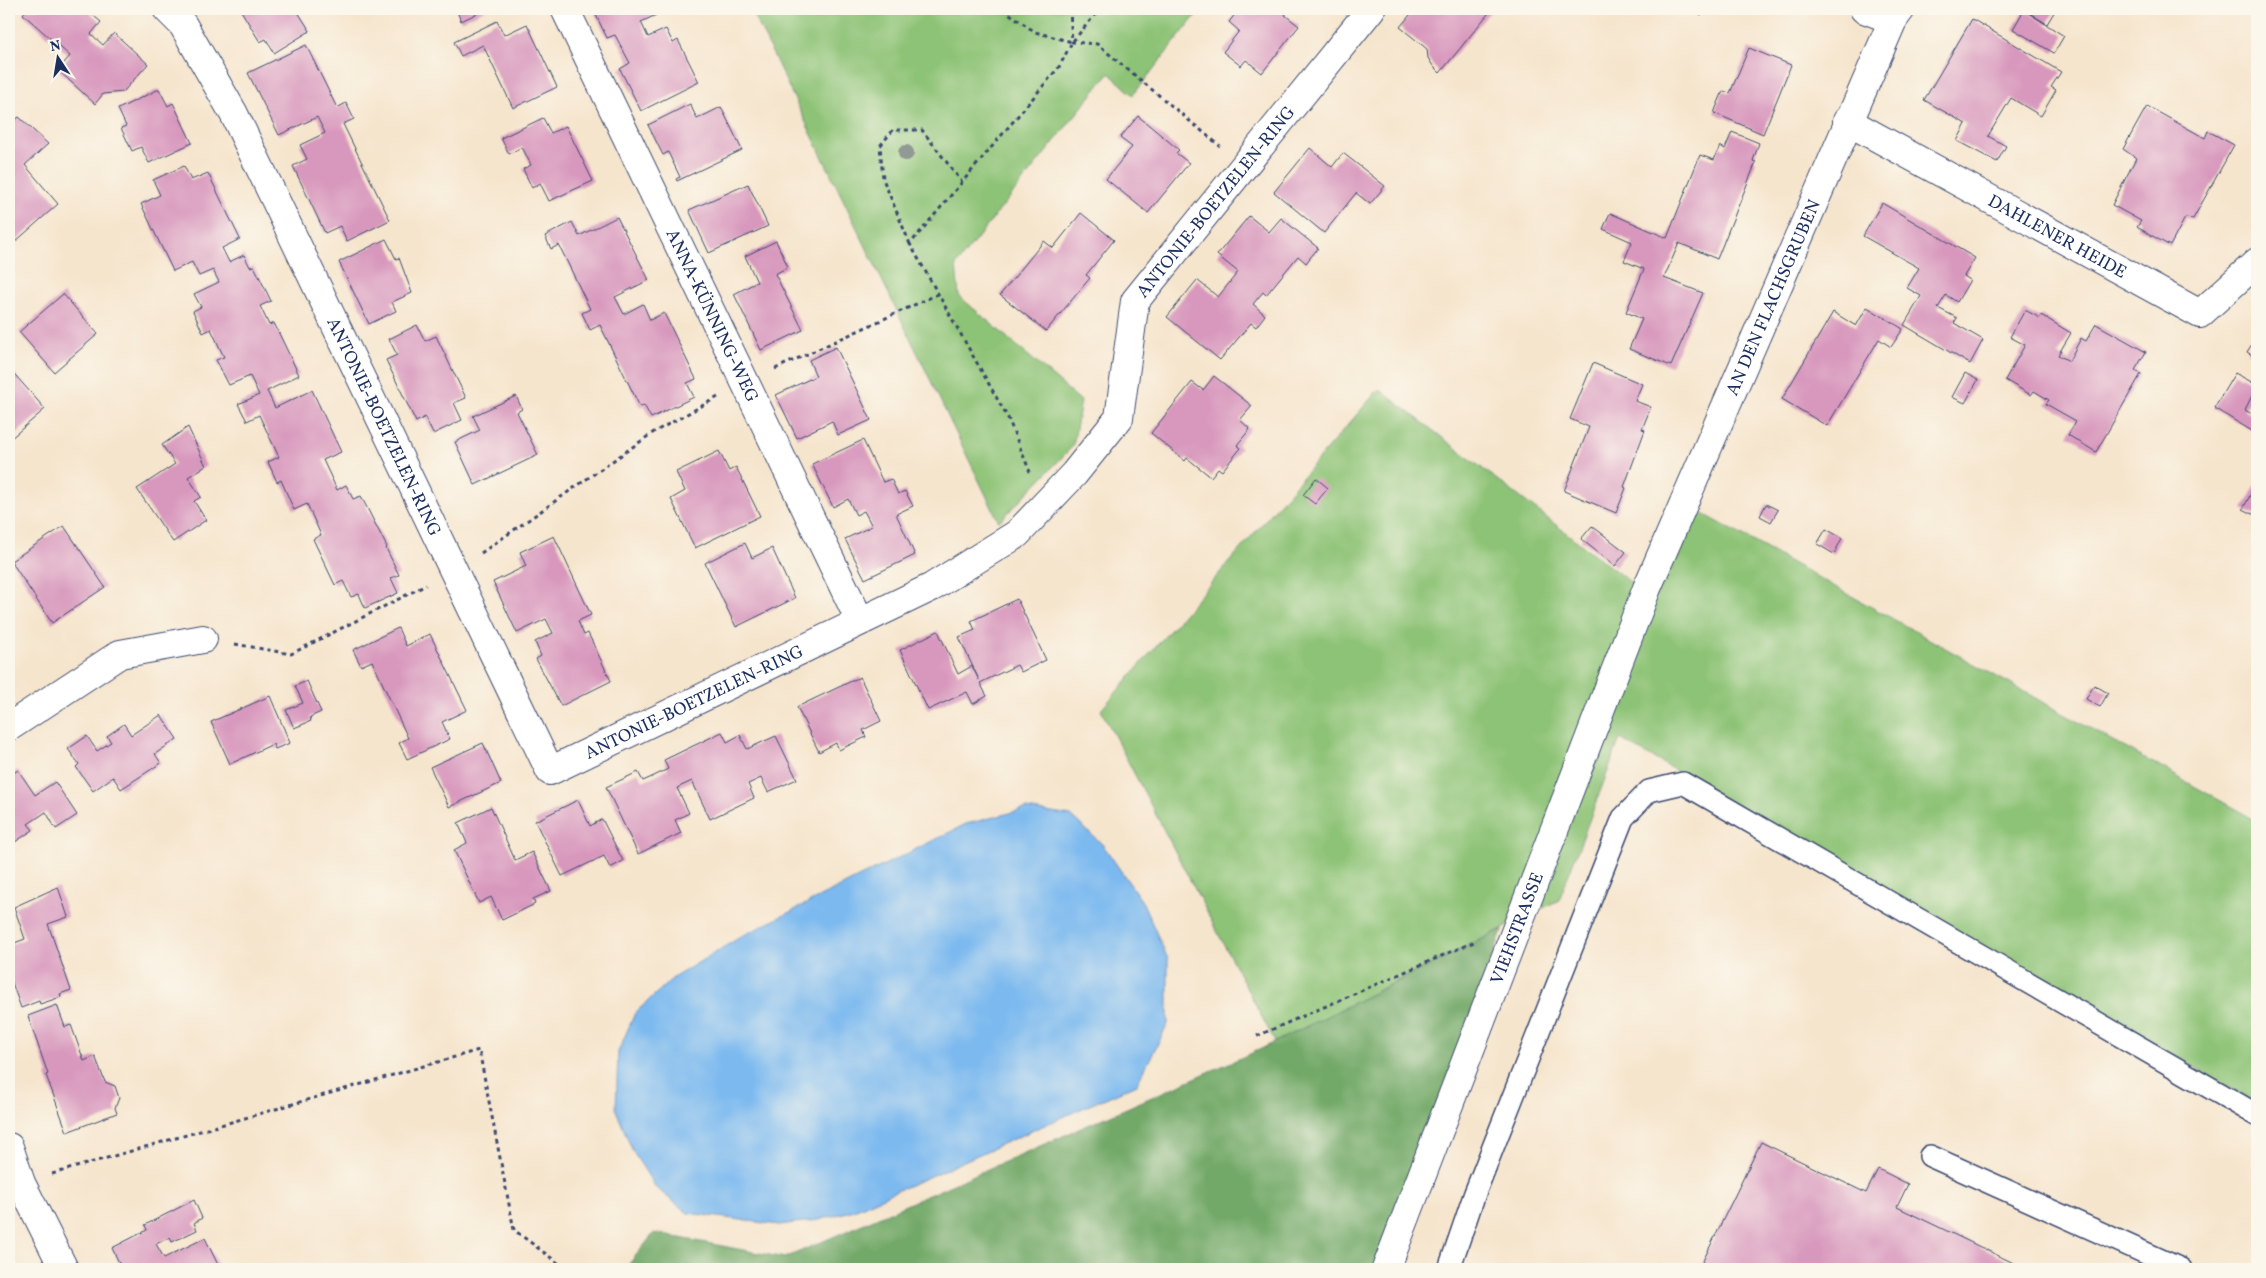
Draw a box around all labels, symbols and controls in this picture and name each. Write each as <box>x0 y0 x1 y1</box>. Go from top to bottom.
north arrow <box>32 32 82 82</box>
text: N <box>49 36 63 57</box>
street label: ANTONIE-BOETZELEN-RING <box>1131 101 1302 304</box>
street label: DAHLENER HEIDE <box>1983 189 2131 286</box>
street label: AN DEN FLACHSGRUBEN <box>1721 196 1828 400</box>
street label: ANNA-KÜNNING-WEG <box>659 225 764 407</box>
street label: ANTONIE-BOETZELEN-RING <box>320 314 446 541</box>
street label: ANTONIE-BOETZELEN-RING <box>581 640 808 766</box>
street label: VIEHSTRASSE <box>1485 869 1551 988</box>

